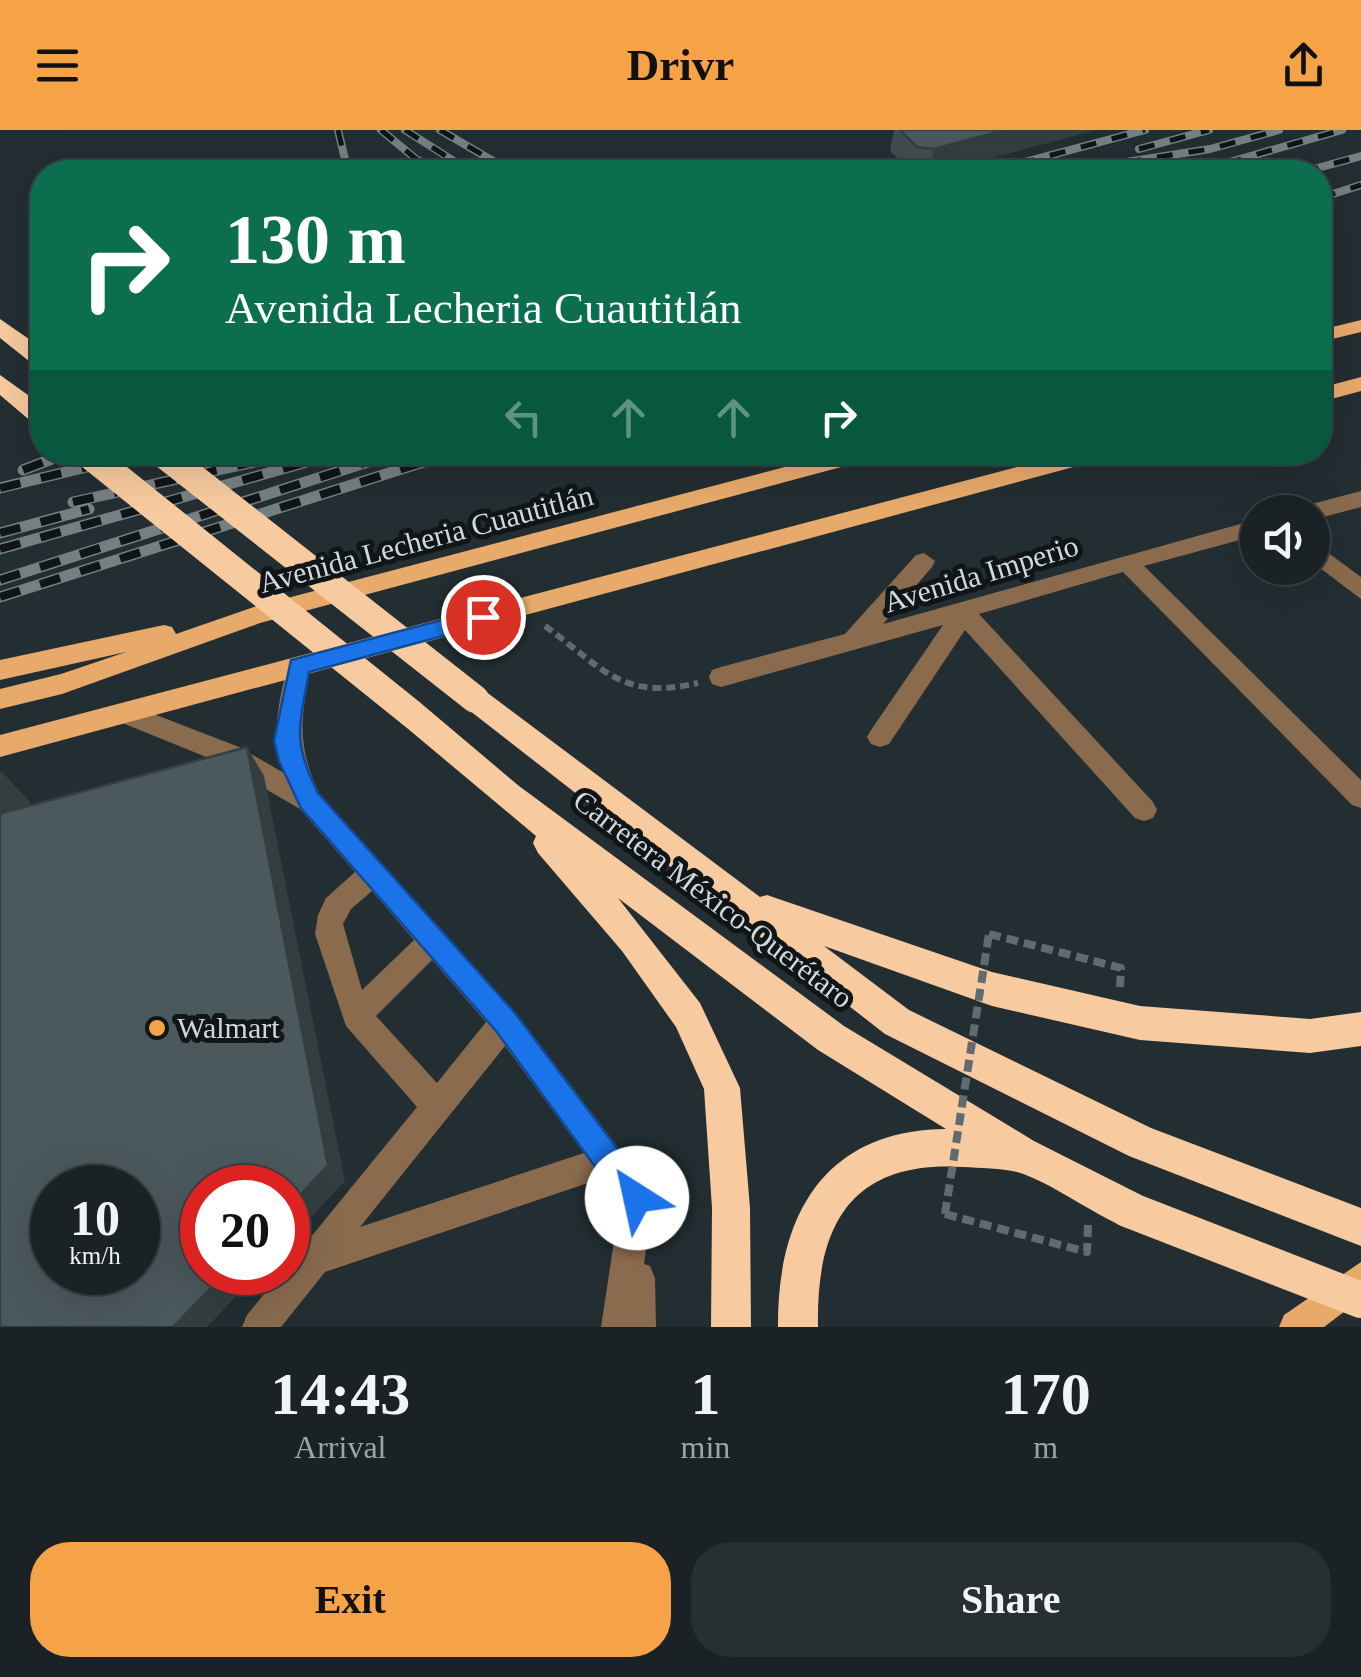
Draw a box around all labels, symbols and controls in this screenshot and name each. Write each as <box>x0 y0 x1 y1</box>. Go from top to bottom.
icon: menu <box>30 38 85 93</box>
icon: share <box>1276 38 1331 93</box>
text: Drivr <box>627 40 734 90</box>
icon: right <box>60 200 190 330</box>
text: 130 m <box>225 201 406 278</box>
text: Avenida Lecheria Cuautitlán <box>225 283 741 333</box>
icon: left <box>496 390 551 445</box>
icon: ahead <box>601 390 656 445</box>
icon: ahead <box>706 390 761 445</box>
icon: right <box>811 390 866 445</box>
street label: Avenida Lecheria Cuautitlán <box>255 478 596 599</box>
map controls <box>1240 495 1330 585</box>
button: sound <box>1240 495 1330 585</box>
street label: Avenida Imperio <box>880 528 1082 619</box>
pin <box>441 575 526 660</box>
icon: arrive <box>456 590 511 645</box>
street label: Carretera México-Querétaro <box>567 783 859 1014</box>
place label: Walmart <box>177 1011 280 1044</box>
marker: Walmart <box>146 1017 168 1039</box>
position arrow <box>585 1146 689 1250</box>
speed limit sign: 20 <box>180 1165 310 1295</box>
text: 10 <box>70 1190 120 1246</box>
text: km/h <box>69 1242 121 1269</box>
text: 14:43 <box>270 1361 410 1427</box>
text: 1 <box>690 1361 720 1427</box>
text: 170 <box>1001 1361 1091 1427</box>
text: Arrival <box>294 1429 386 1465</box>
text: min <box>681 1429 730 1465</box>
text: m <box>1033 1429 1058 1465</box>
button: Exit <box>30 1542 671 1657</box>
button: Share <box>691 1542 1331 1657</box>

